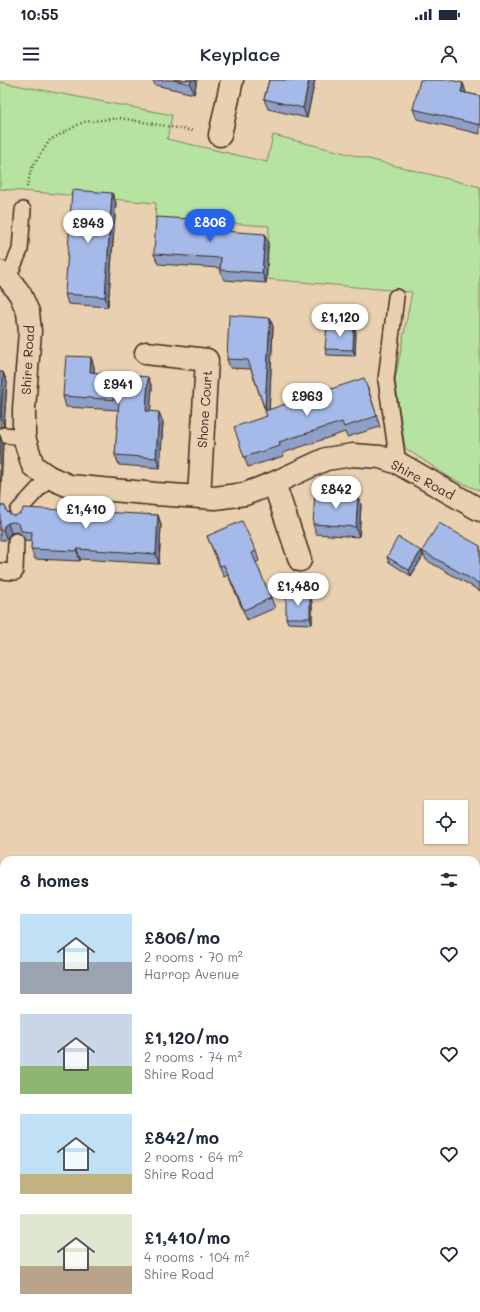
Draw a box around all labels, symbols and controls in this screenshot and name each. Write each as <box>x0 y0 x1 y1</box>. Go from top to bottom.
text: 10:55 <box>20 4 59 24</box>
text: Keyplace <box>200 42 280 66</box>
icon: menu <box>20 43 42 65</box>
icon: person <box>438 43 460 65</box>
pin: £806 <box>186 209 234 243</box>
pin: £943 <box>64 210 112 244</box>
text: £806 <box>194 213 226 230</box>
text: £943 <box>72 214 104 231</box>
pin: £1,120 <box>307 304 373 338</box>
text: £1,120 <box>320 308 360 325</box>
street label: Shire Road <box>17 325 37 395</box>
street label: Shone Court <box>193 369 215 449</box>
pin: £941 <box>94 371 142 405</box>
text: £941 <box>103 375 133 392</box>
pin: £963 <box>283 383 331 417</box>
text: £963 <box>291 387 323 404</box>
street label: Shire Road <box>388 455 458 503</box>
pin: £842 <box>312 476 360 510</box>
text: £842 <box>320 480 352 497</box>
pin: £1,410 <box>53 496 119 530</box>
text: £1,410 <box>66 500 106 517</box>
pin: £1,480 <box>265 573 331 607</box>
text: £1,480 <box>277 577 319 594</box>
map controls <box>424 800 468 844</box>
button: locate <box>424 800 468 844</box>
text: 8 homes <box>20 869 89 891</box>
icon: filters <box>438 869 460 891</box>
text: £806/mo <box>144 926 220 948</box>
icon: home <box>52 930 100 978</box>
icon: heart <box>438 943 460 965</box>
text: 2 rooms · 70 m² <box>144 948 243 965</box>
text: Harrop Avenue <box>144 965 239 982</box>
text: £1,120/mo <box>144 1026 229 1048</box>
icon: home <box>52 1030 100 1078</box>
icon: heart <box>438 1043 460 1065</box>
text: 2 rooms · 74 m² <box>144 1048 242 1065</box>
text: Shire Road <box>144 1065 214 1082</box>
text: £842/mo <box>144 1126 219 1148</box>
icon: home <box>52 1130 100 1178</box>
icon: heart <box>438 1143 460 1165</box>
text: 2 rooms · 64 m² <box>144 1148 243 1165</box>
text: Shire Road <box>144 1165 214 1182</box>
text: £1,410/mo <box>144 1226 230 1248</box>
icon: home <box>52 1230 100 1278</box>
icon: heart <box>438 1243 460 1265</box>
text: 4 rooms · 104 m² <box>144 1248 249 1265</box>
text: Shire Road <box>144 1265 214 1282</box>

